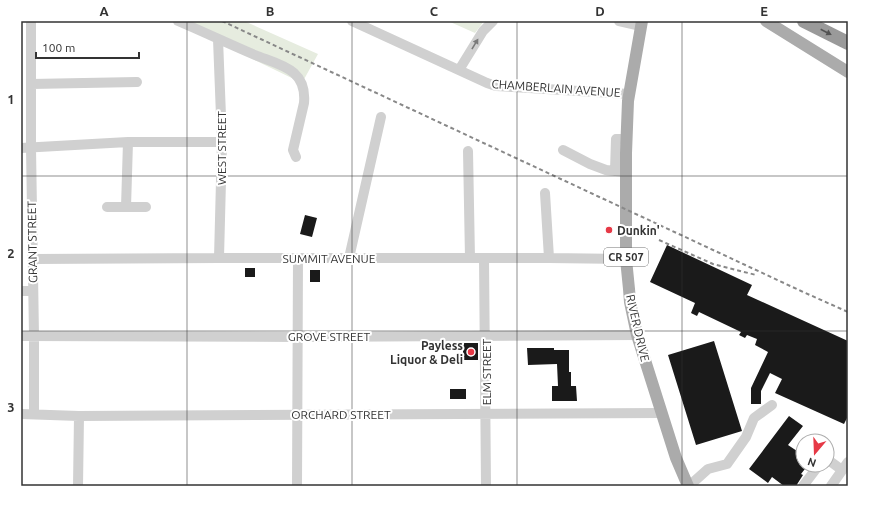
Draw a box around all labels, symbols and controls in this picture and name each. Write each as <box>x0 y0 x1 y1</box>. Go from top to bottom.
text: A <box>99 4 109 18</box>
text: B <box>266 4 275 18</box>
text: C <box>430 4 439 18</box>
text: D <box>595 4 605 18</box>
text: E <box>760 4 768 18</box>
one-way arrow <box>820 29 832 35</box>
scale bar <box>36 34 139 60</box>
one-way arrow <box>471 38 478 50</box>
text: 100 m <box>42 41 75 54</box>
street label: CHAMBERLAIN AVENUE <box>491 77 621 99</box>
text: 1 <box>7 92 15 106</box>
street label: WEST STREET <box>215 111 228 185</box>
street label: GRANT STREET <box>25 201 39 283</box>
place label: Dunkin' <box>617 224 660 237</box>
marker: Dunkin' <box>604 225 614 235</box>
text: 2 <box>7 246 15 260</box>
road number: CR 507 <box>604 248 648 266</box>
street label: SUMMIT AVENUE <box>283 252 376 265</box>
street label: RIVER DRIVE <box>624 293 652 363</box>
street label: GROVE STREET <box>288 330 370 343</box>
street label: ELM STREET <box>480 338 493 405</box>
place label: Payless Liquor & Deli <box>390 339 463 366</box>
marker: Payless Liquor & Deli <box>466 347 476 357</box>
text: 3 <box>7 400 15 414</box>
street label: ORCHARD STREET <box>291 408 391 421</box>
north arrow <box>795 433 835 473</box>
text: N <box>806 455 818 469</box>

